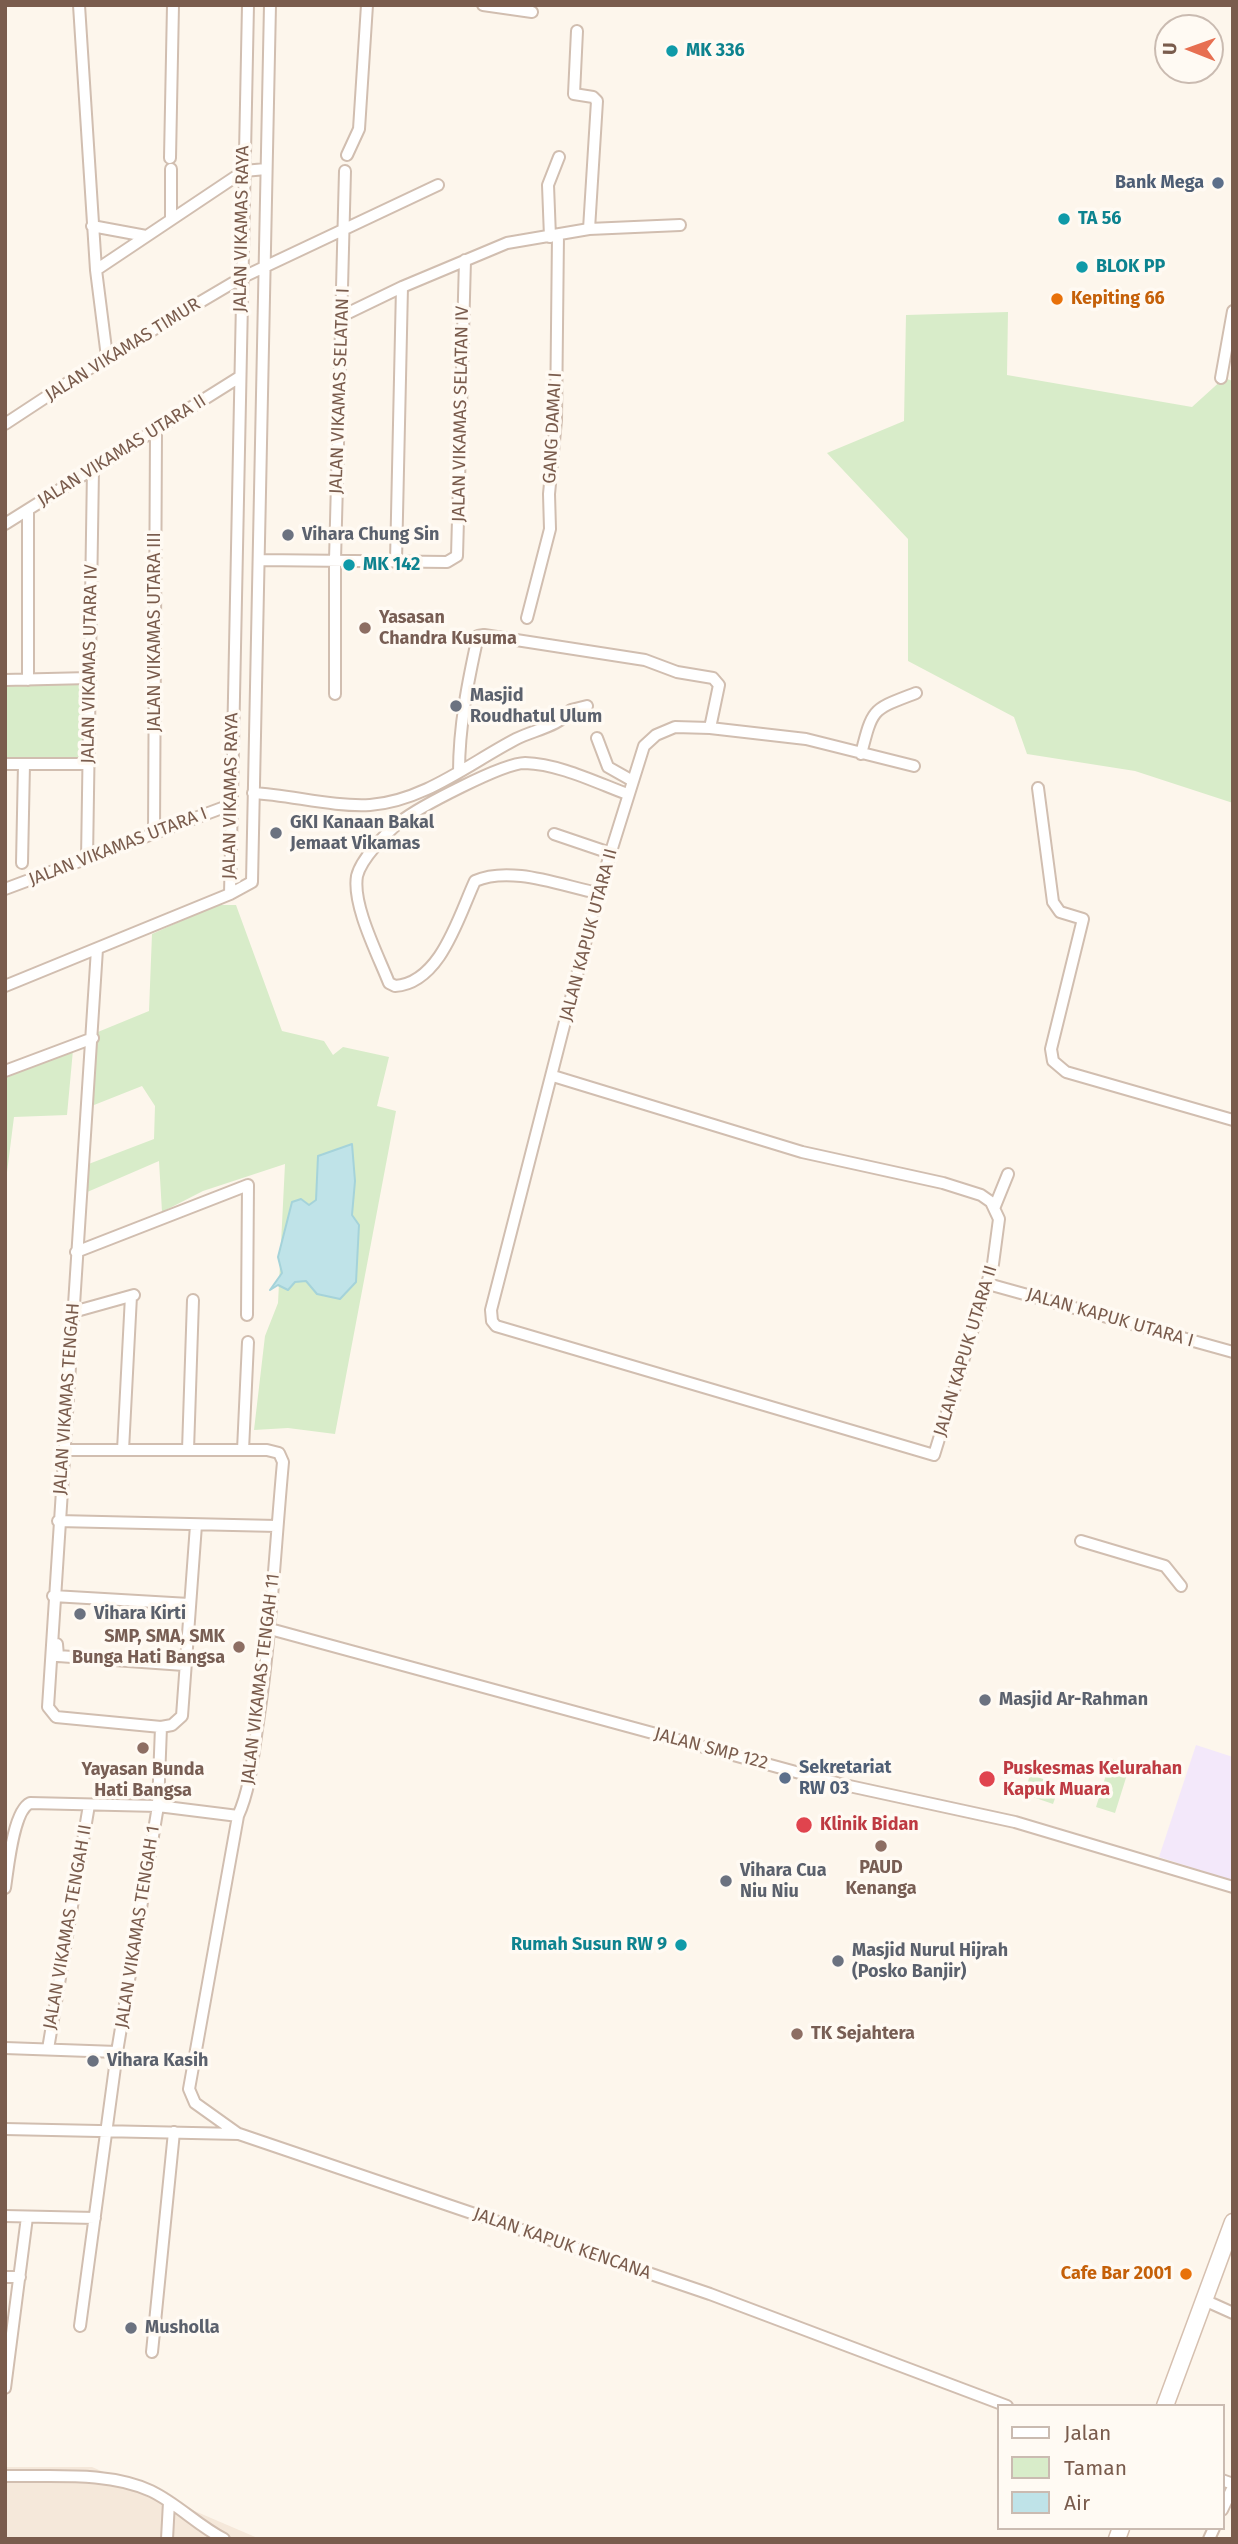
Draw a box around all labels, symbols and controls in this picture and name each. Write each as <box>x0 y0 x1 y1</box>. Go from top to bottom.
north arrow <box>1154 14 1224 84</box>
place label: MK 336 <box>686 40 745 62</box>
text: U <box>1158 42 1181 55</box>
marker: MK 336 <box>664 43 680 59</box>
street label: JALAN VIKAMAS RAYA <box>230 145 254 313</box>
place label: Bank Mega <box>1115 172 1204 194</box>
marker: Bank Mega <box>1210 175 1226 191</box>
place label: TA 56 <box>1078 208 1122 230</box>
marker: TA 56 <box>1056 211 1072 227</box>
place label: BLOK PP <box>1096 256 1165 278</box>
marker: BLOK PP <box>1074 259 1090 275</box>
street label: JALAN VIKAMAS SELATAN I <box>326 288 354 494</box>
place label: Kepiting 66 <box>1071 288 1165 310</box>
marker: Kepiting 66 <box>1049 291 1065 307</box>
street label: JALAN VIKAMAS TIMUR <box>42 293 204 407</box>
street label: JALAN VIKAMAS SELATAN IV <box>448 306 474 522</box>
street label: GANG DAMAI I <box>539 372 567 484</box>
street label: JALAN VIKAMAS UTARA II <box>34 390 210 512</box>
place label: Vihara Chung Sin <box>302 524 439 546</box>
marker: Vihara Chung Sin <box>280 527 296 543</box>
street label: JALAN VIKAMAS UTARA III <box>144 532 166 732</box>
place label: MK 142 <box>363 554 420 576</box>
marker: MK 142 <box>341 557 357 573</box>
street label: JALAN VIKAMAS UTARA IV <box>77 564 103 764</box>
place label: Yasasan Chandra Kusuma <box>379 607 517 650</box>
marker: Yasasan Chandra Kusuma <box>357 620 373 636</box>
place label: Masjid Roudhatul Ulum <box>470 685 602 728</box>
marker: Masjid Roudhatul Ulum <box>448 698 464 714</box>
street label: JALAN VIKAMAS RAYA <box>219 712 243 880</box>
street label: JALAN VIKAMAS UTARA I <box>26 803 210 891</box>
place label: GKI Kanaan Bakal Jemaat Vikamas <box>290 812 434 854</box>
marker: GKI Kanaan Bakal Jemaat Vikamas <box>268 825 284 841</box>
street label: JALAN KAPUK UTARA II <box>556 846 622 1024</box>
street label: JALAN KAPUK UTARA II <box>930 1263 1002 1439</box>
street label: JALAN KAPUK UTARA I <box>1024 1284 1196 1352</box>
street label: JALAN VIKAMAS TENGAH <box>50 1302 84 1496</box>
street label: JALAN VIKAMAS TENGAH 11 <box>237 1572 285 1786</box>
place label: Vihara Kirti <box>94 1603 186 1625</box>
marker: Vihara Kirti <box>72 1606 88 1622</box>
place label: SMP, SMA, SMK Bunga Hati Bangsa <box>72 1626 225 1668</box>
marker: SMP, SMA, SMK Bunga Hati Bangsa <box>231 1639 247 1655</box>
place label: Masjid Ar-Rahman <box>999 1689 1148 1711</box>
marker: Masjid Ar-Rahman <box>977 1692 993 1708</box>
street label: JALAN SMP 122 <box>652 1723 770 1775</box>
marker: Yayasan Bunda Hati Bangsa <box>135 1740 151 1756</box>
place label: Sekretariat RW 03 <box>799 1757 891 1800</box>
place label: Puskesmas Kelurahan Kapuk Muara <box>1003 1758 1182 1800</box>
place label: Yayasan Bunda Hati Bangsa <box>82 1759 204 1802</box>
marker: Puskesmas Kelurahan Kapuk Muara <box>977 1769 997 1789</box>
marker: Sekretariat RW 03 <box>777 1770 793 1786</box>
place label: Klinik Bidan <box>820 1814 919 1836</box>
marker: Klinik Bidan <box>794 1815 814 1835</box>
street label: JALAN VIKAMAS TENGAH II <box>39 1823 97 2031</box>
street label: JALAN VIKAMAS TENGAH 1 <box>111 1824 165 2030</box>
marker: PAUD Kenanga <box>873 1838 889 1854</box>
place label: PAUD Kenanga <box>845 1857 917 1899</box>
place label: Vihara Cua Niu Niu <box>740 1860 827 1902</box>
marker: Vihara Cua Niu Niu <box>718 1873 734 1889</box>
place label: Rumah Susun RW 9 <box>511 1934 667 1956</box>
marker: Rumah Susun RW 9 <box>673 1937 689 1953</box>
place label: Masjid Nurul Hijrah (Posko Banjir) <box>852 1940 1008 1982</box>
marker: Masjid Nurul Hijrah (Posko Banjir) <box>830 1953 846 1969</box>
place label: TK Sejahtera <box>811 2023 915 2045</box>
marker: TK Sejahtera <box>789 2026 805 2042</box>
place label: Vihara Kasih <box>107 2050 208 2072</box>
marker: Vihara Kasih <box>85 2053 101 2069</box>
street label: JALAN KAPUK KENCANA <box>470 2203 654 2285</box>
place label: Cafe Bar 2001 <box>1061 2263 1172 2285</box>
marker: Cafe Bar 2001 <box>1178 2266 1194 2282</box>
place label: Musholla <box>145 2317 220 2339</box>
marker: Musholla <box>123 2320 139 2336</box>
legend <box>996 2404 1224 2530</box>
text: Jalan <box>1064 2420 1111 2446</box>
text: Taman <box>1064 2455 1127 2481</box>
text: Air <box>1064 2490 1090 2516</box>

